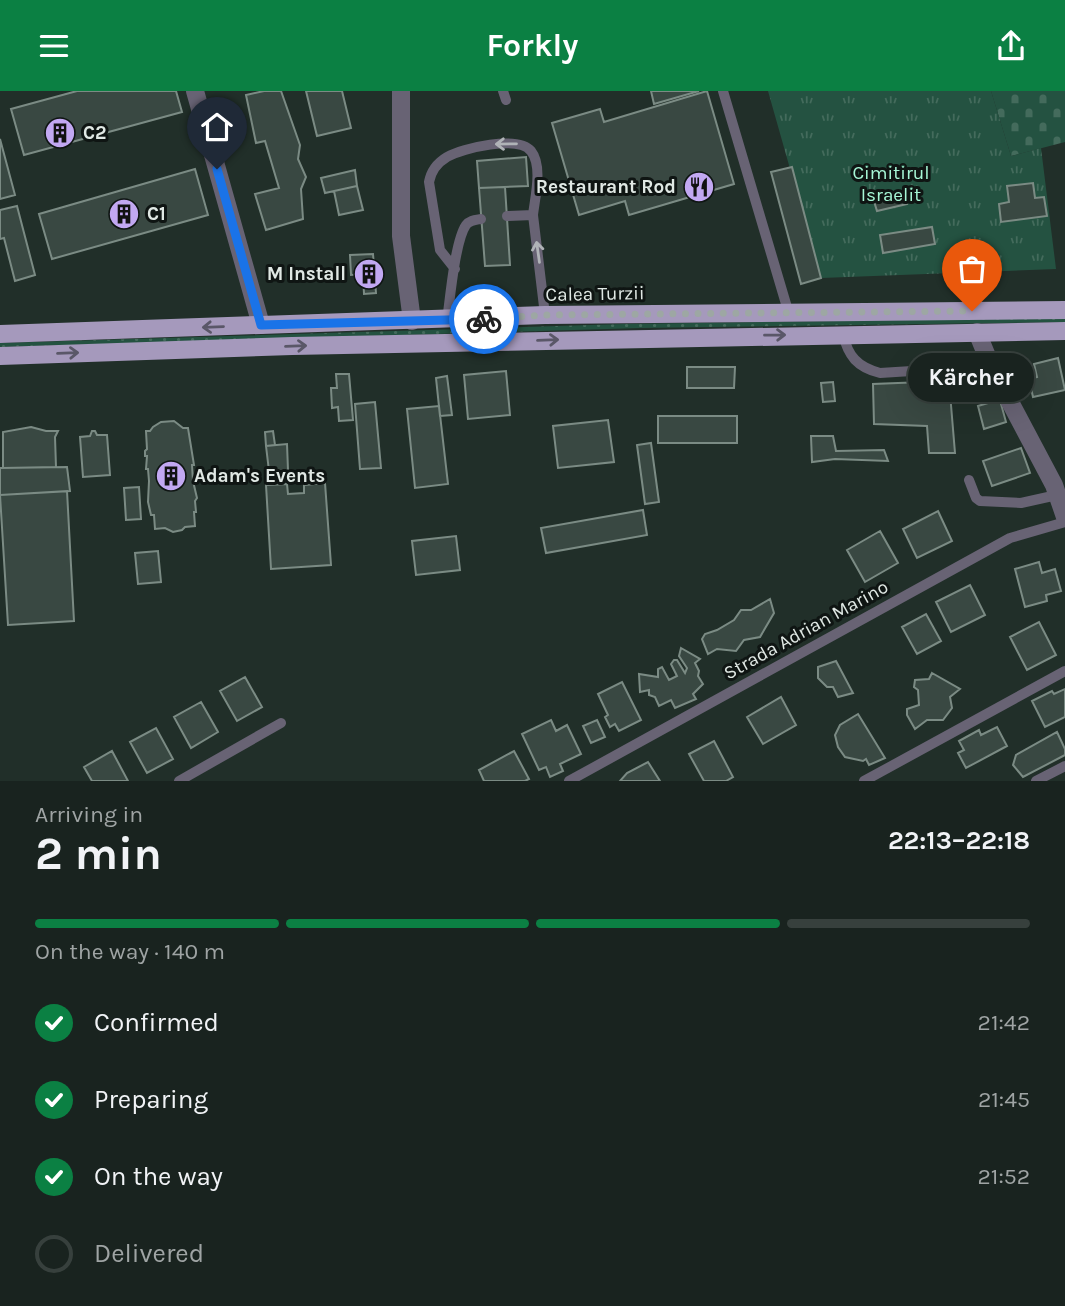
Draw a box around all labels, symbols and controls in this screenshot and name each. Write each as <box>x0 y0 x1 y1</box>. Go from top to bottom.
icon: menu <box>35 27 73 65</box>
text: Forkly <box>487 27 578 64</box>
icon: share <box>992 27 1030 65</box>
pin <box>187 97 247 169</box>
icon: home <box>198 108 236 146</box>
building icon: C2 <box>43 116 77 150</box>
place label: C2 <box>83 122 107 144</box>
one-way arrow <box>495 137 518 151</box>
park label: Cimitirul Israelit <box>852 162 930 206</box>
restaurant icon: Restaurant Rod <box>682 170 716 204</box>
place label: Restaurant Rod <box>536 176 676 198</box>
building icon: C1 <box>107 197 141 231</box>
place label: C1 <box>147 203 166 225</box>
pin <box>942 239 1002 311</box>
one-way arrow <box>531 242 544 264</box>
icon: bag <box>953 250 991 288</box>
building icon: M Install <box>352 257 386 291</box>
place label: M Install <box>267 263 346 285</box>
street label: Calea Turzii <box>545 282 645 306</box>
courier <box>449 284 519 354</box>
icon: bike <box>465 300 503 338</box>
one-way arrow <box>202 320 225 333</box>
one-way arrow <box>763 328 786 342</box>
one-way arrow <box>536 334 559 347</box>
one-way arrow <box>284 339 307 352</box>
one-way arrow <box>56 347 79 360</box>
callout: Kärcher <box>909 353 1035 402</box>
text: Kärcher <box>928 364 1014 391</box>
building icon: Adam's Events <box>154 459 188 493</box>
place label: Adam's Events <box>194 465 325 487</box>
street label: Strada Adrian Marino <box>720 576 892 684</box>
text: Arriving in <box>35 801 143 828</box>
text: 22:13–22:18 <box>888 825 1030 856</box>
text: 2 min <box>35 827 162 881</box>
text: On the way · 140 m <box>35 938 225 965</box>
icon: check <box>35 1004 73 1042</box>
text: Confirmed <box>94 1007 219 1038</box>
text: 21:42 <box>978 1009 1030 1036</box>
icon: check <box>35 1081 73 1119</box>
text: Preparing <box>94 1084 208 1115</box>
text: 21:45 <box>978 1086 1030 1113</box>
icon: check <box>35 1158 73 1196</box>
text: On the way <box>94 1161 223 1192</box>
text: 21:52 <box>977 1163 1030 1190</box>
text: Delivered <box>94 1238 204 1269</box>

